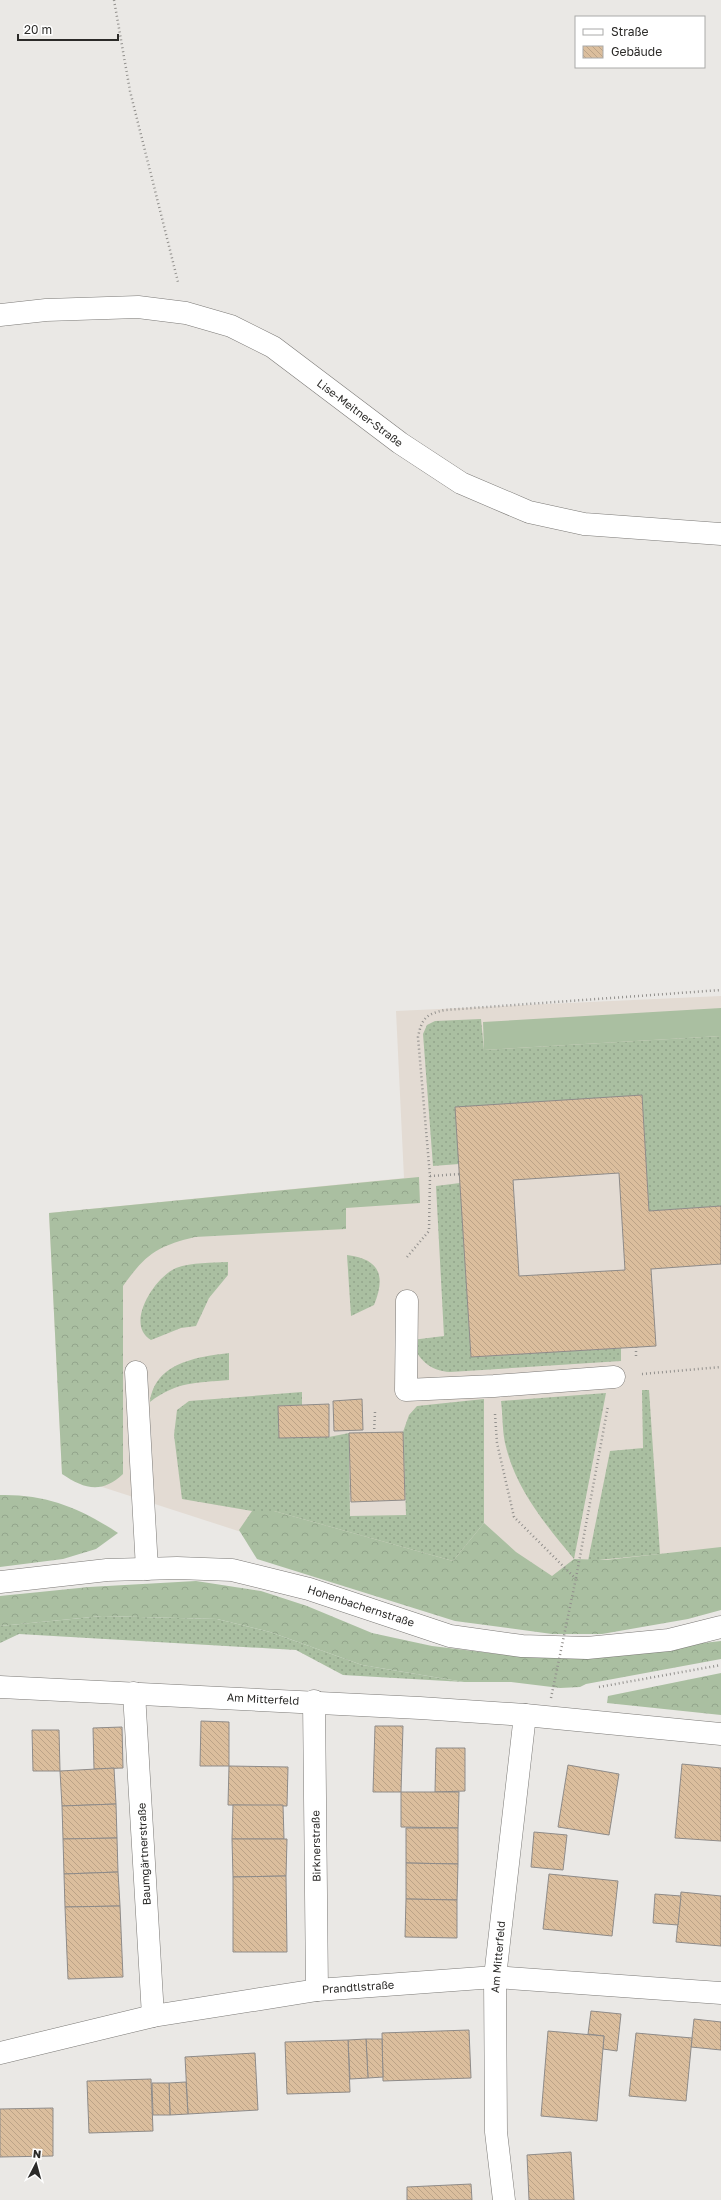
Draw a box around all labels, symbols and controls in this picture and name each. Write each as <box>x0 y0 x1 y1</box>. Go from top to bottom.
scale bar <box>18 16 118 42</box>
legend <box>575 16 705 68</box>
text: 20 m <box>24 22 52 37</box>
text: Straße <box>611 24 649 39</box>
text: Gebäude <box>611 44 662 59</box>
street label: Lise-Meitner-Straße <box>315 376 406 449</box>
street label: Hohenbachernstraße <box>306 1582 416 1629</box>
street label: Am Mitterfeld <box>227 1690 299 1707</box>
street label: Baumgärtnerstraße <box>134 1802 153 1906</box>
street label: Birknerstraße <box>308 1810 323 1882</box>
street label: Am Mitterfeld <box>488 1920 507 1994</box>
street label: Prandtlstraße <box>321 1977 395 1996</box>
north arrow <box>16 2144 56 2184</box>
text: N <box>32 2147 42 2160</box>

